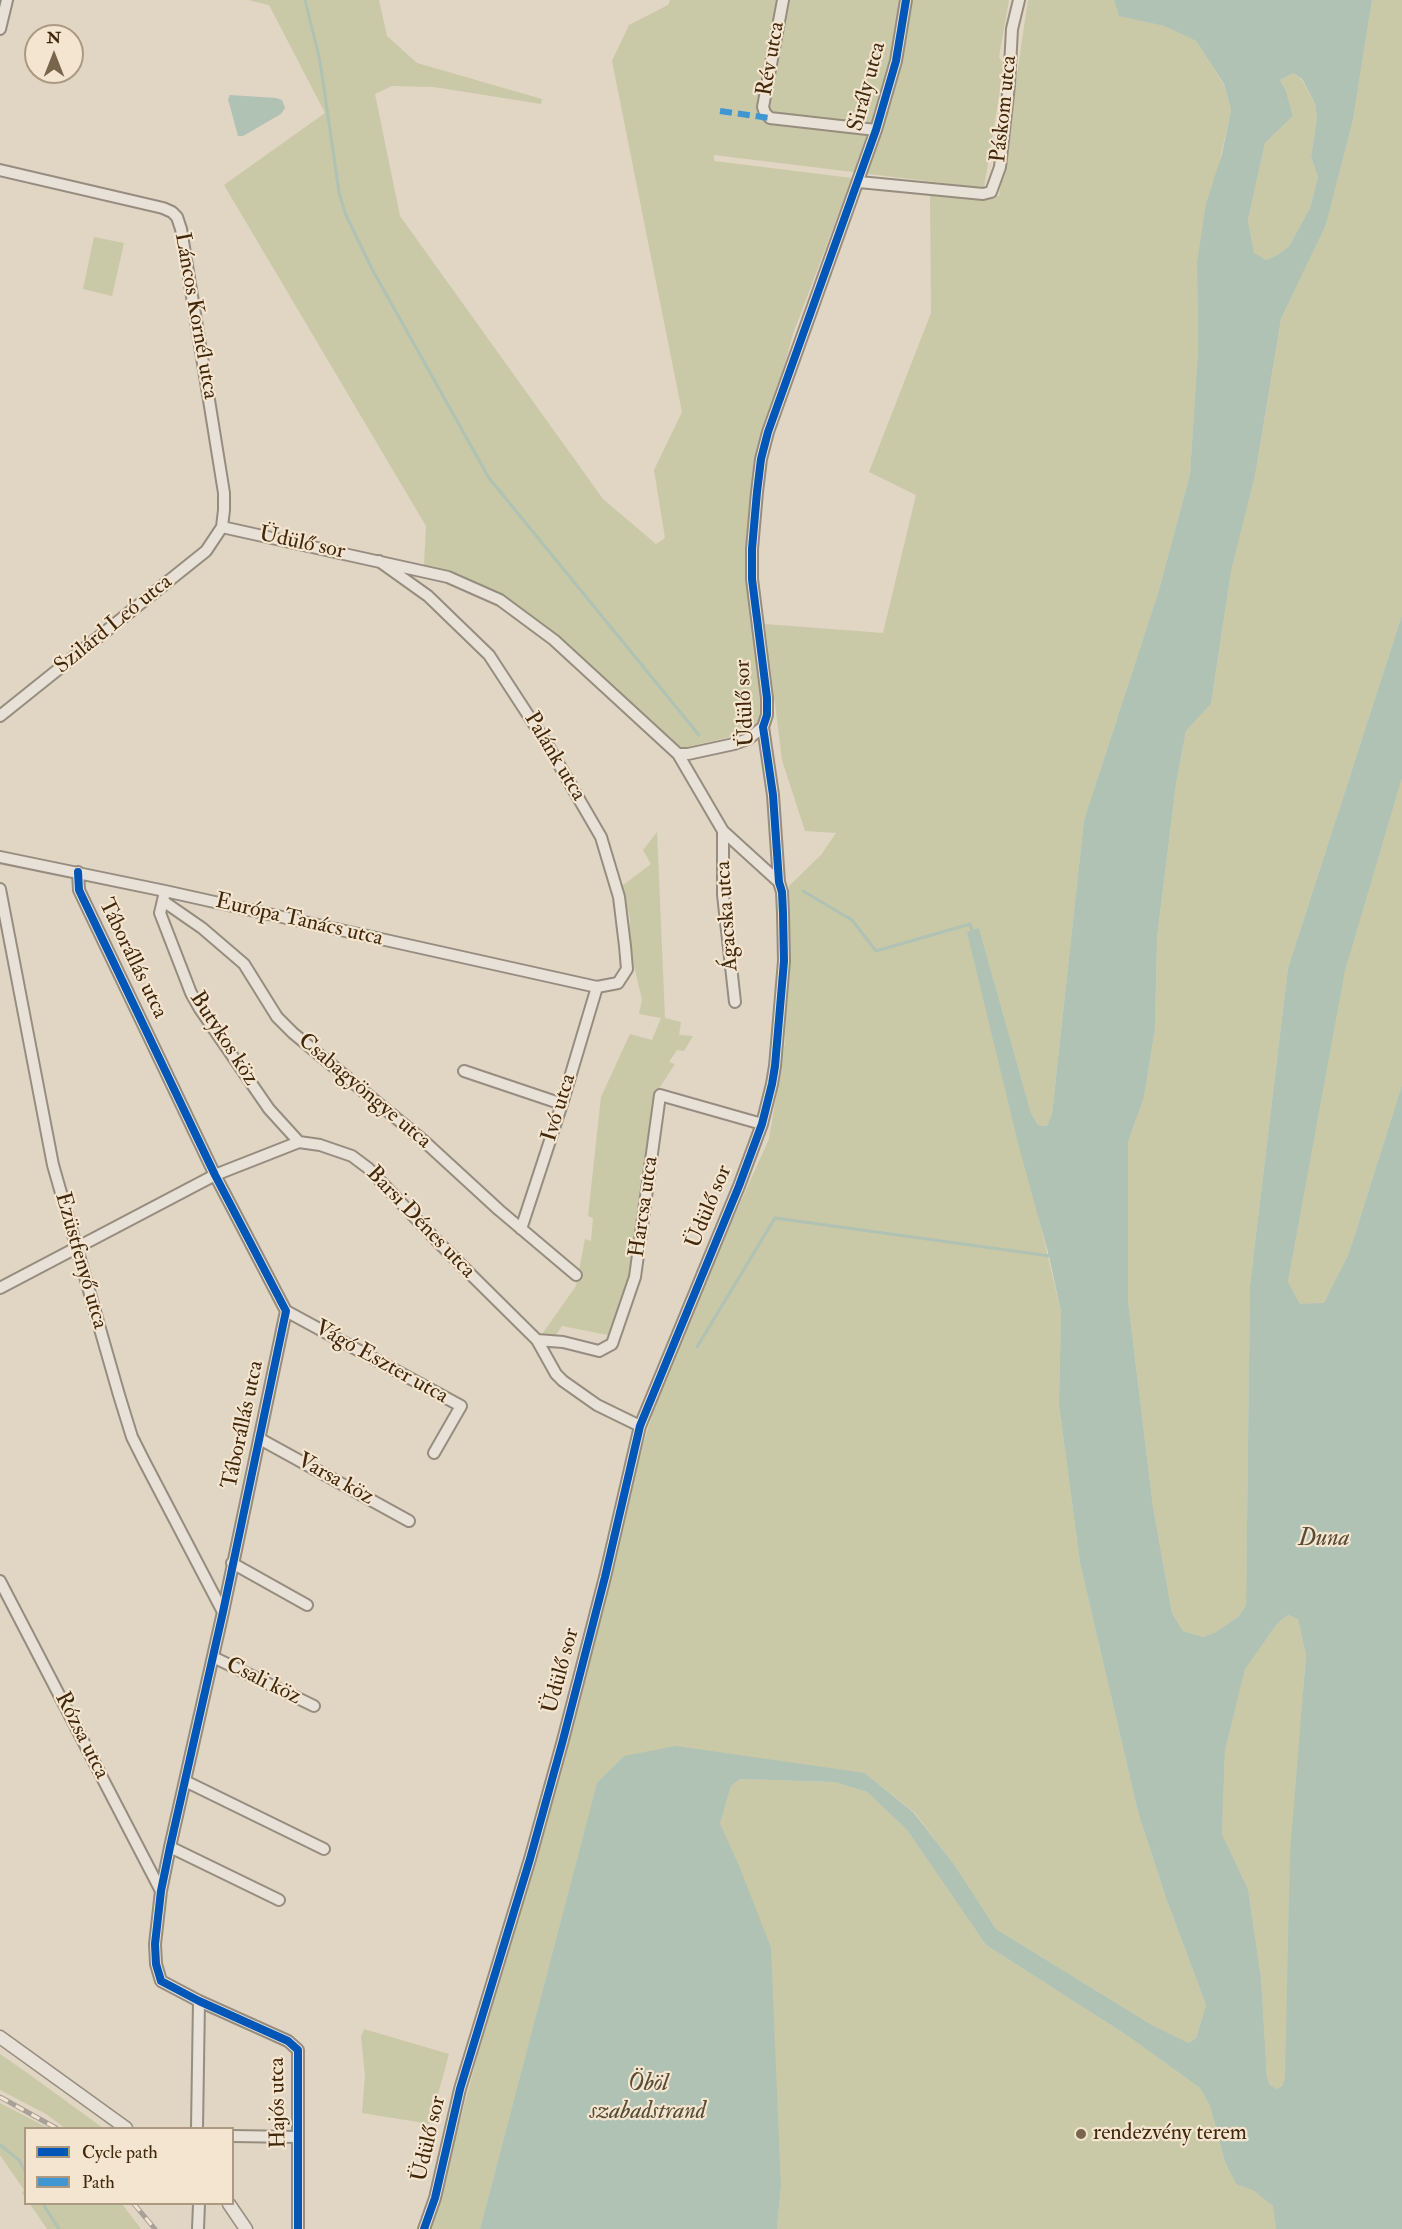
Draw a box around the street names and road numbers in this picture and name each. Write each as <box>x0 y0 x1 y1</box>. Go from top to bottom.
street label: Rév utca <box>752 20 792 98</box>
street label: Sirály utca <box>843 39 893 135</box>
street label: Páskom utca <box>986 54 1024 164</box>
street label: Láncos Kornél utca <box>167 231 223 401</box>
street label: Üdülő sor <box>257 522 347 566</box>
street label: Szilárd Leó utca <box>50 570 178 680</box>
street label: Üdülő sor <box>731 659 761 747</box>
street label: Palánk utca <box>517 708 591 806</box>
street label: Ágacska utca <box>711 860 745 972</box>
street label: Európa Tanács utca <box>213 889 385 953</box>
street label: Táborállás utca <box>92 895 172 1023</box>
street label: Butykos köz <box>183 987 263 1091</box>
street label: Csabagyöngye utca <box>292 1029 436 1155</box>
street label: Ivó utca <box>537 1071 583 1145</box>
street label: Harcsa utca <box>625 1155 665 1259</box>
street label: Barsi Dénes utca <box>360 1161 480 1285</box>
street label: Üdülő sor <box>681 1162 739 1252</box>
street label: Ezüstfenyő utca <box>48 1190 112 1332</box>
street label: Vágó Eszter utca <box>310 1316 452 1410</box>
street label: Táborállás utca <box>218 1359 270 1491</box>
street label: Varsa köz <box>292 1448 378 1512</box>
street label: Üdülő sor <box>538 1625 586 1717</box>
street label: Csali köz <box>221 1653 305 1711</box>
street label: Rózsa utca <box>48 1688 114 1784</box>
street label: Hajós utca <box>265 2057 293 2149</box>
street label: Üdülő sor <box>407 2094 453 2184</box>

